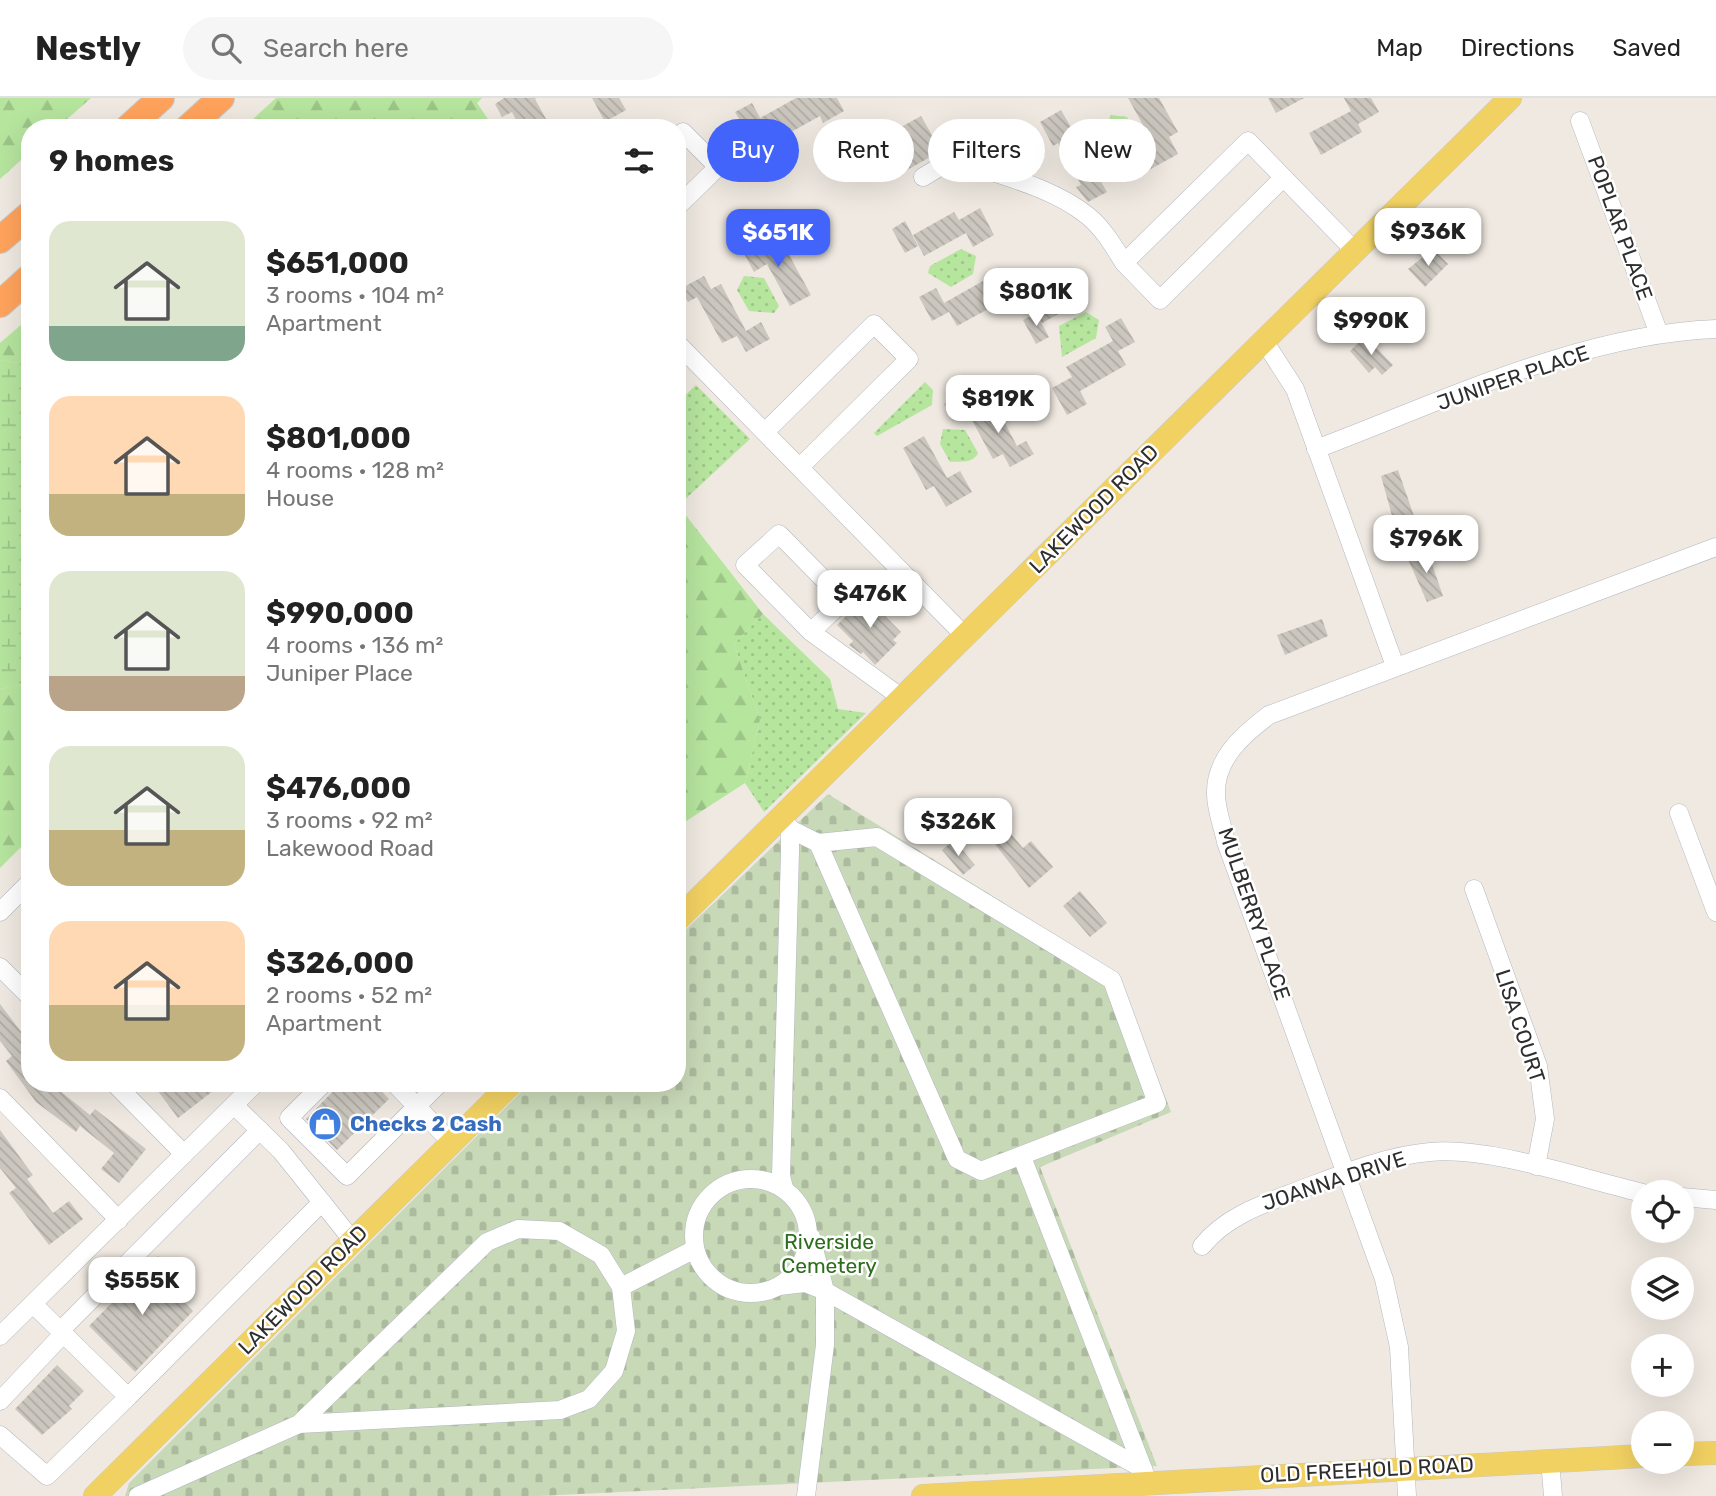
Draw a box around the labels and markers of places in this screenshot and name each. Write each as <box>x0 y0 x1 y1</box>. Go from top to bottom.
pin: $936K <box>1379 208 1477 268</box>
pin: $651K <box>729 209 827 269</box>
pin: $801K <box>987 268 1085 328</box>
pin: $990K <box>1322 298 1420 357</box>
pin: $819K <box>949 376 1047 435</box>
pin: $796K <box>1377 516 1475 575</box>
pin: $476K <box>821 570 919 630</box>
pin: $326K <box>909 798 1007 858</box>
shop icon: Checks 2 Cash <box>306 1105 344 1143</box>
place label: Checks 2 Cash <box>350 1111 502 1136</box>
pin: $555K <box>93 1258 191 1317</box>

